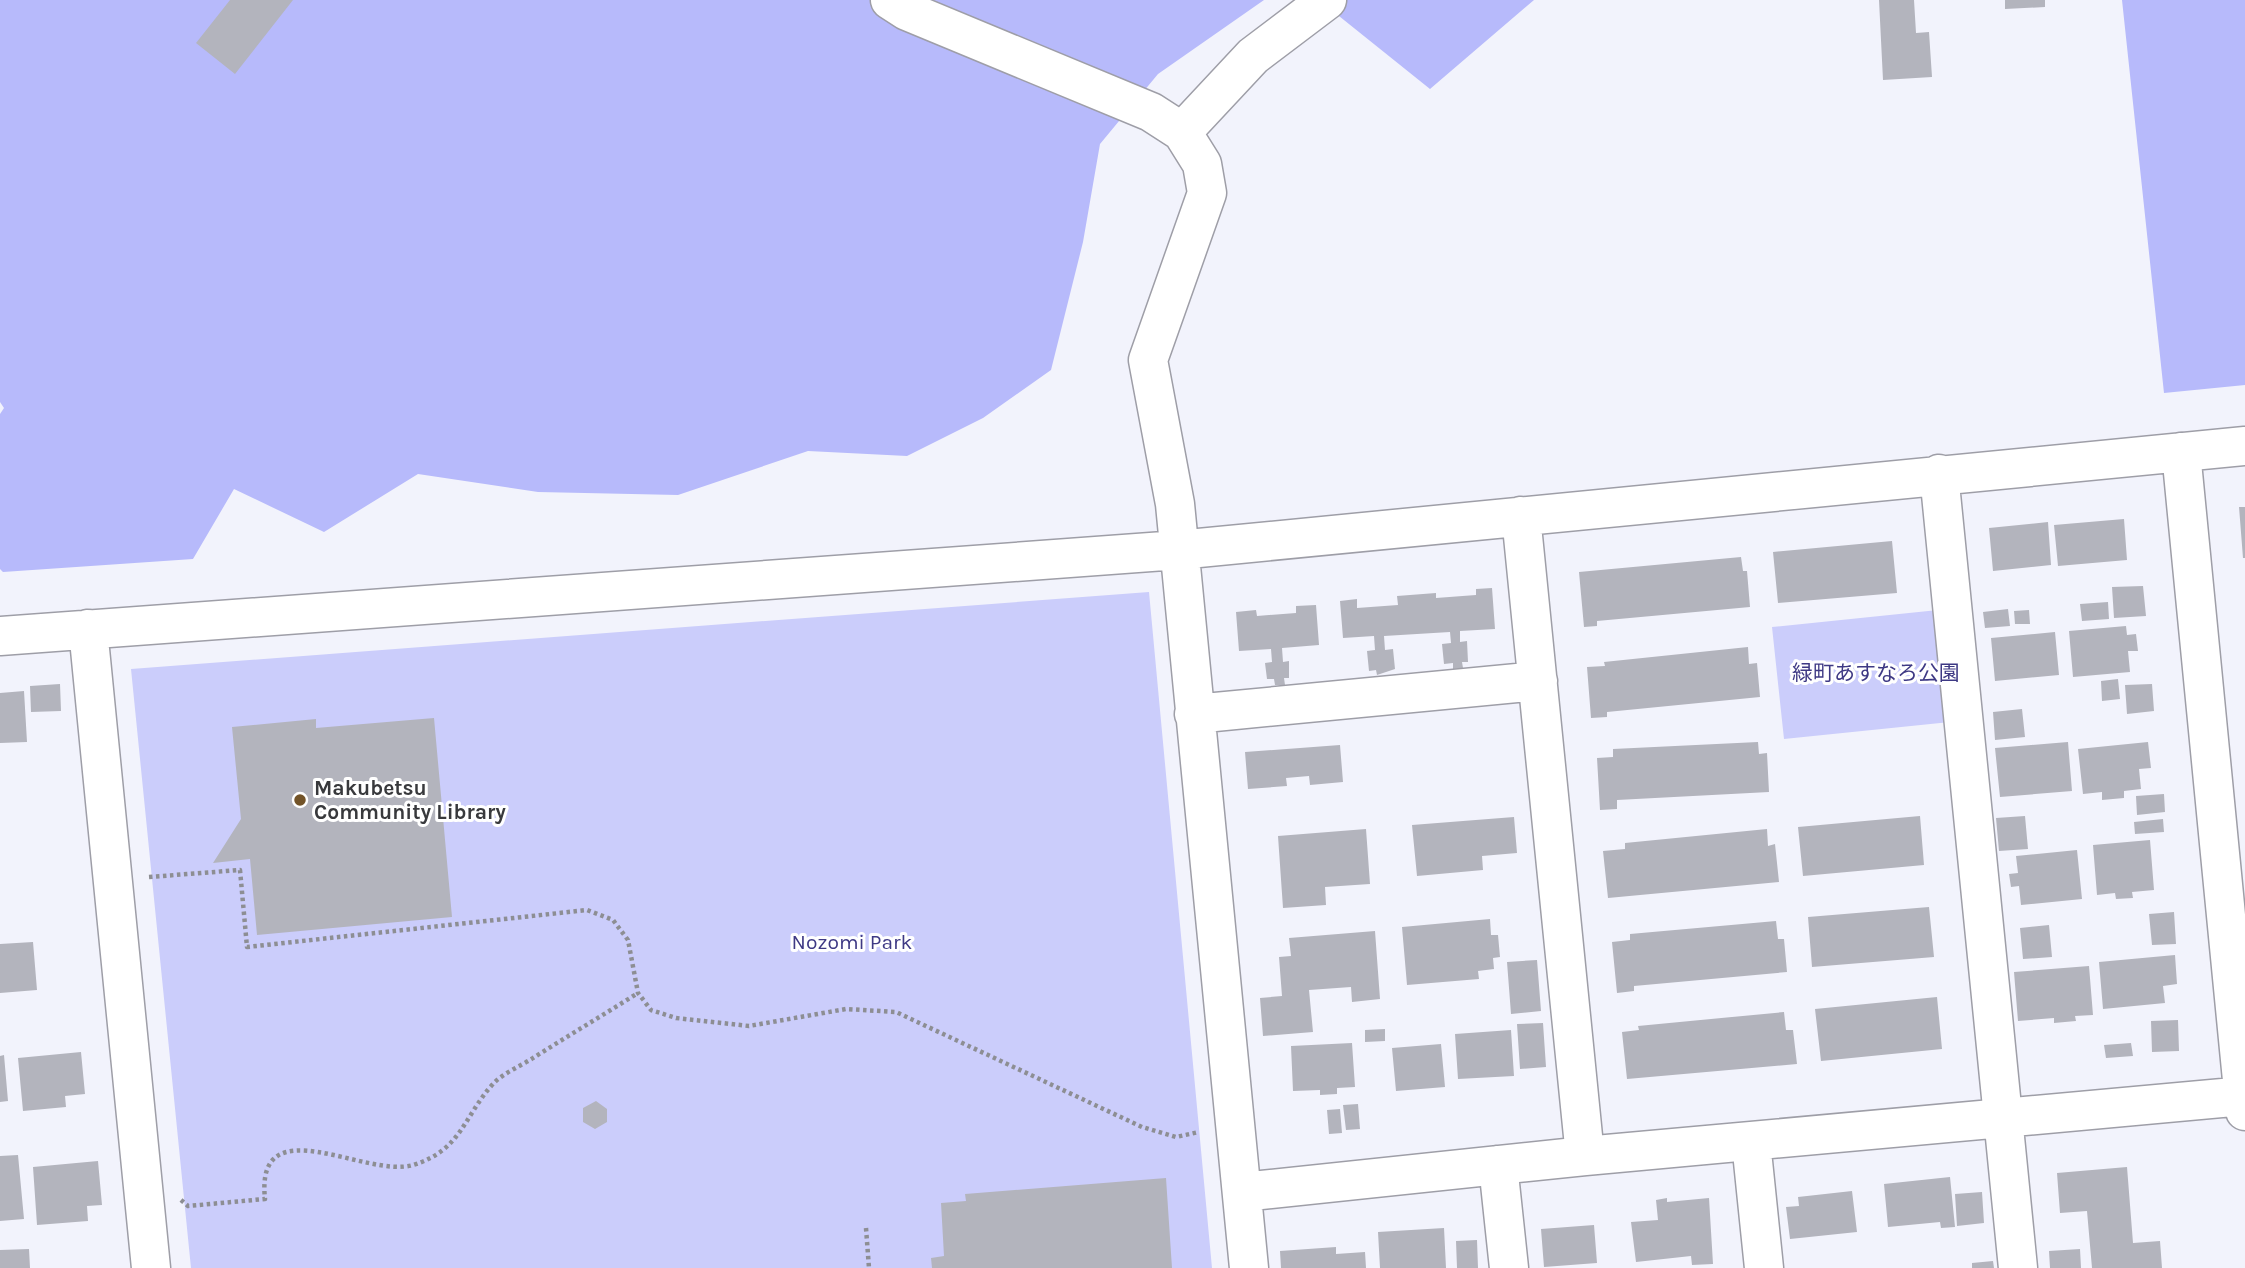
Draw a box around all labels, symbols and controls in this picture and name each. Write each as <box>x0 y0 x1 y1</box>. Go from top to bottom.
park label: 緑町あすなろ公園 <box>1792 661 1960 685</box>
place label: Makubetsu Community Library <box>314 776 506 824</box>
marker: Makubetsu Community Library <box>292 792 308 808</box>
park label: Nozomi Park <box>792 930 913 954</box>

